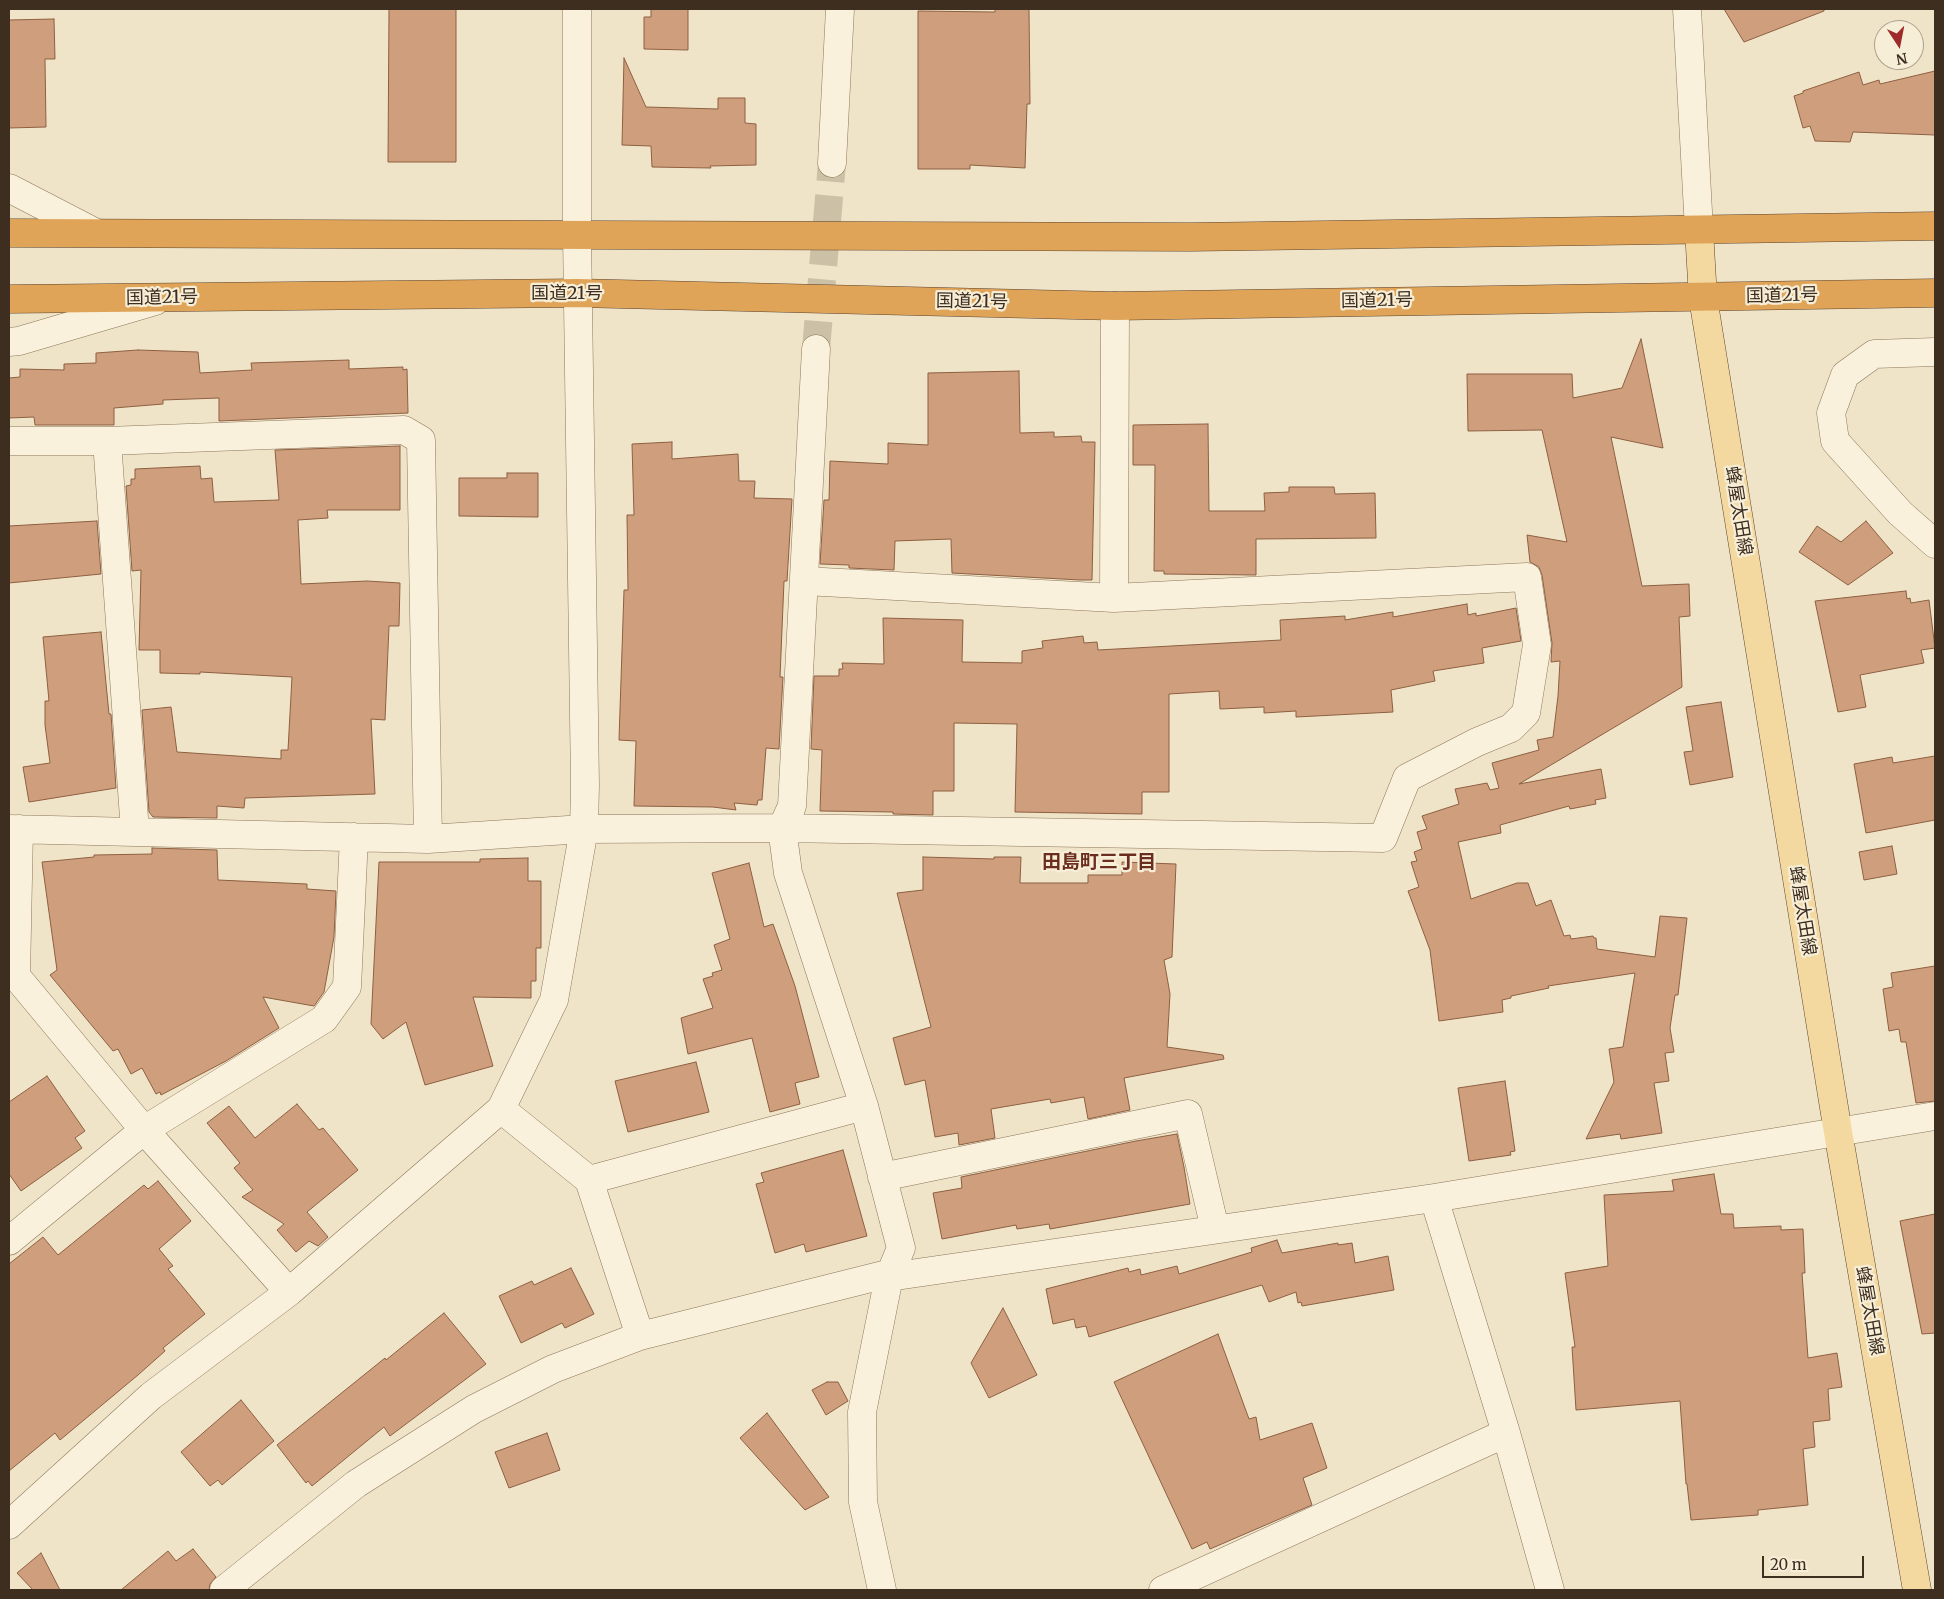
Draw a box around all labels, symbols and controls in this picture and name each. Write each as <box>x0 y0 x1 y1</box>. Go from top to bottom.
north arrow <box>1874 20 1924 70</box>
text: N <box>1895 49 1909 69</box>
street label: 国道21号 <box>531 283 603 305</box>
street label: 国道21号 <box>1746 285 1818 307</box>
street label: 国道21号 <box>126 287 198 309</box>
street label: 国道21号 <box>1341 290 1413 312</box>
street label: 国道21号 <box>936 291 1008 313</box>
street label: 蜂屋太田線 <box>1720 465 1756 557</box>
district label: 田島町三丁目 <box>1042 852 1156 874</box>
street label: 蜂屋太田線 <box>1784 865 1820 957</box>
street label: 蜂屋太田線 <box>1851 1265 1887 1357</box>
scale bar <box>1764 1546 1866 1578</box>
text: 20 m <box>1770 1555 1807 1574</box>

